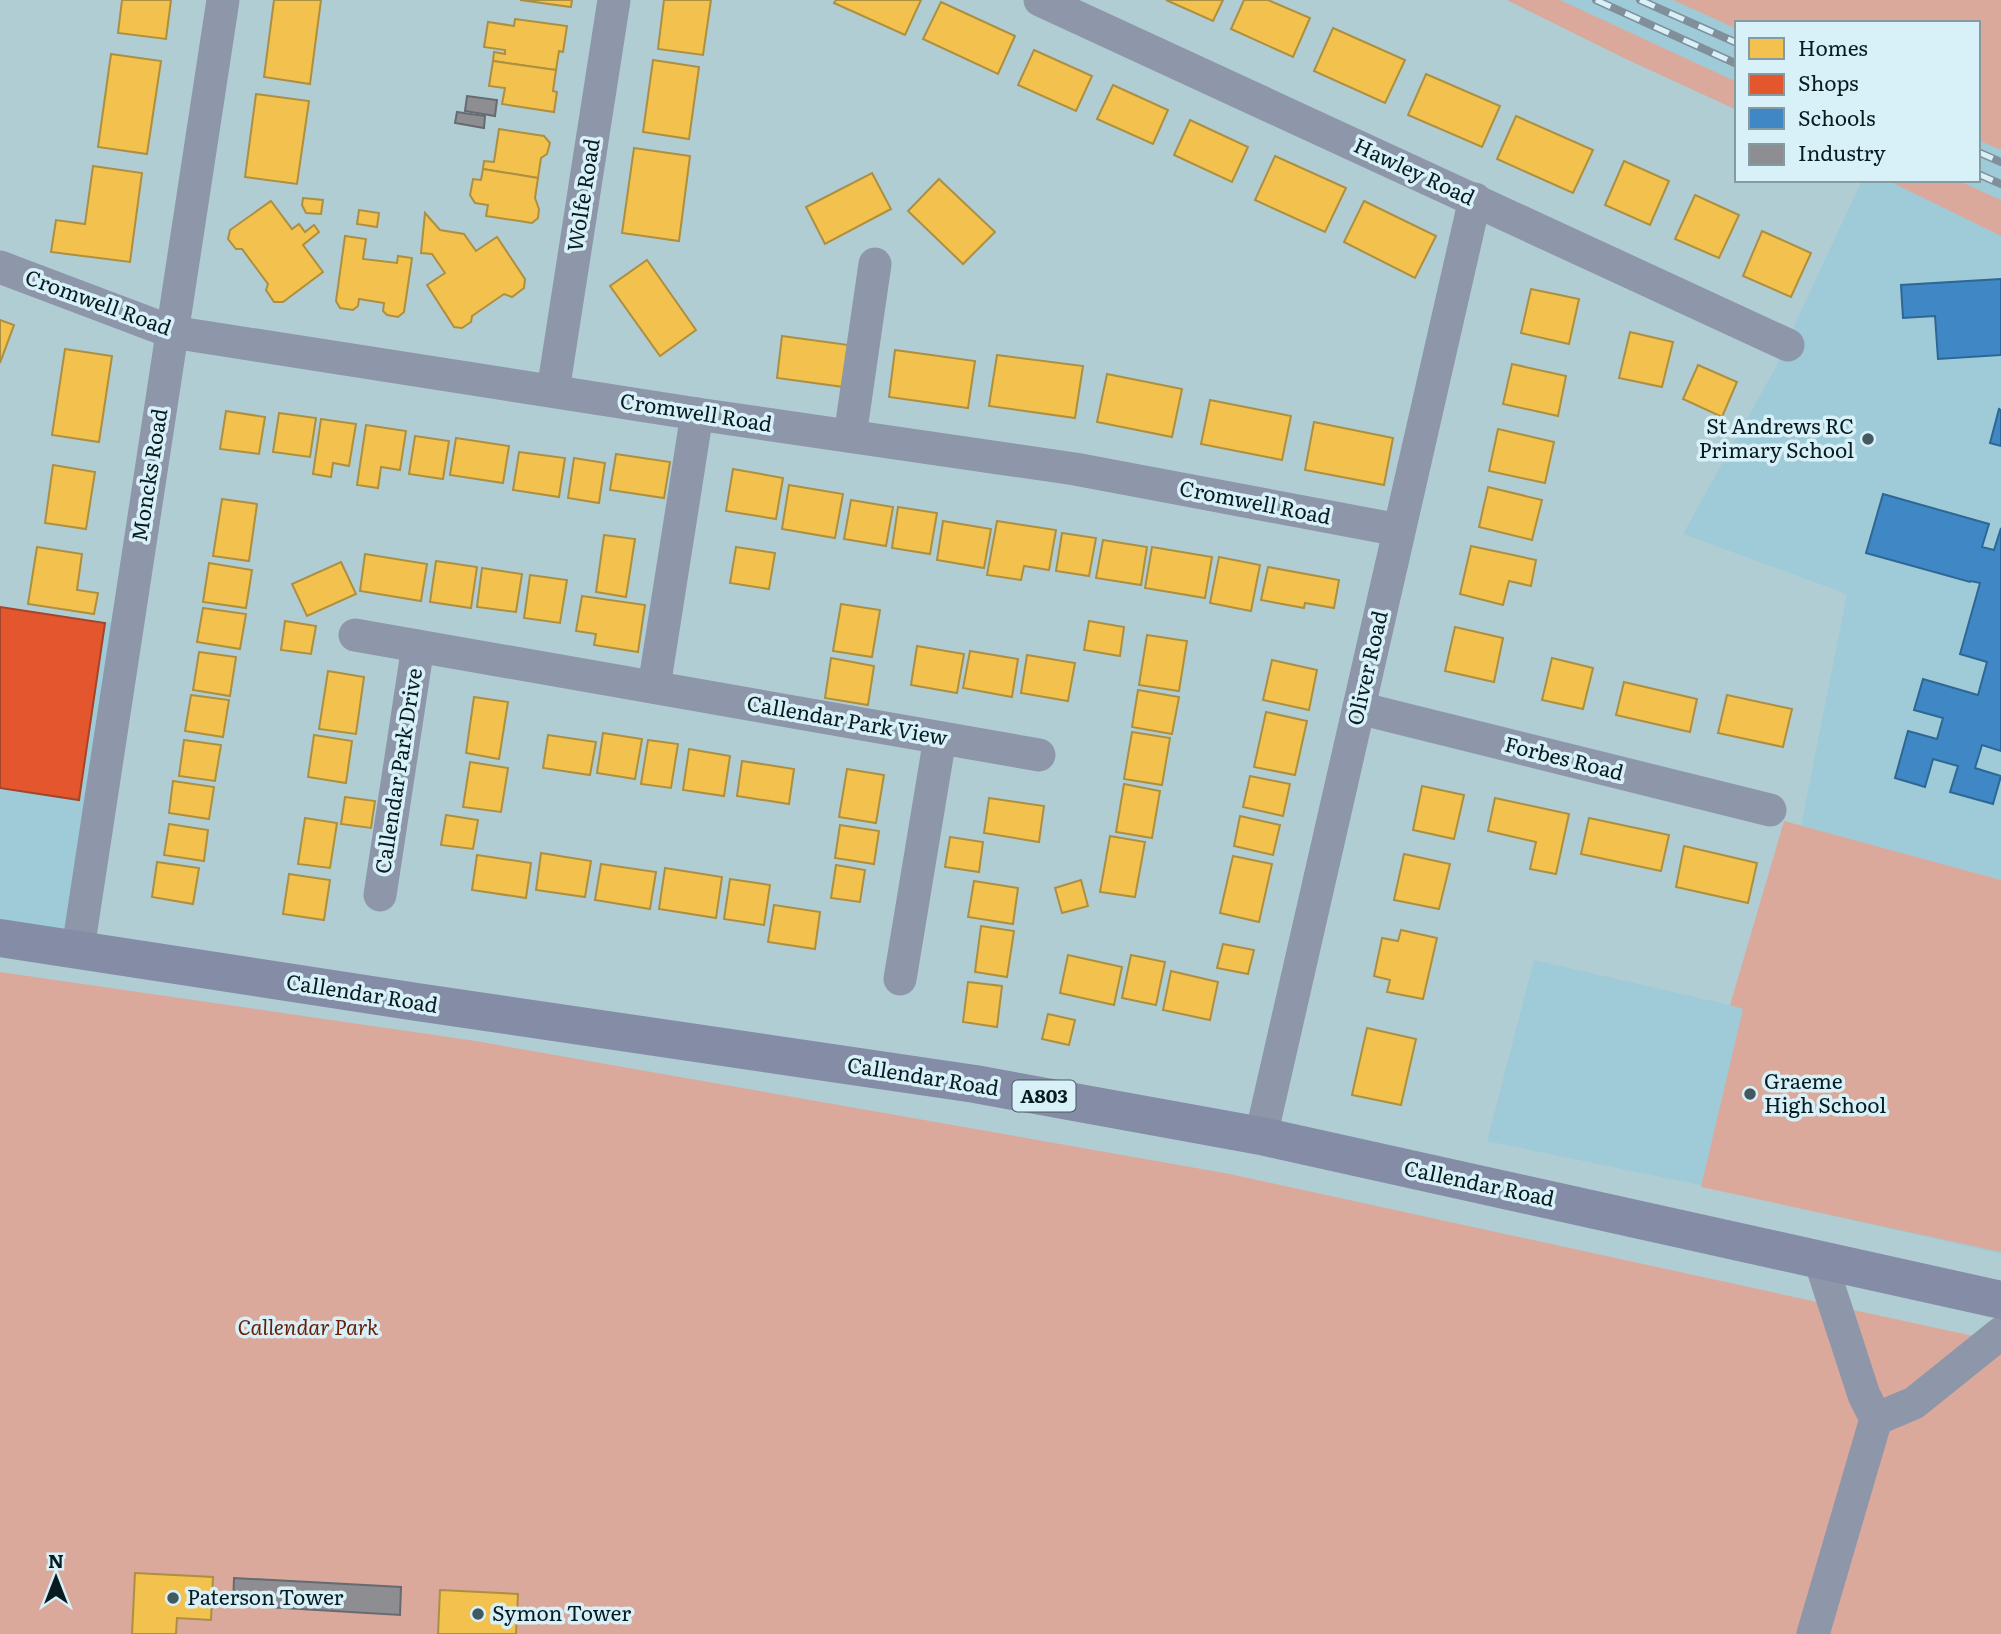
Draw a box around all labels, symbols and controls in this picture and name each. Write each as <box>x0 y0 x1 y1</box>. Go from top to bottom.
legend <box>1735 21 1980 182</box>
text: Homes <box>1798 31 1868 62</box>
text: Shops <box>1798 66 1859 97</box>
text: Schools <box>1798 101 1876 132</box>
street label: Hawley Road <box>1349 128 1481 211</box>
street label: Wolfe Road <box>557 136 606 253</box>
text: Industry <box>1798 136 1886 167</box>
street label: Cromwell Road <box>21 260 176 342</box>
street label: Cromwell Road <box>618 383 775 438</box>
street label: Moncks Road <box>122 406 173 543</box>
place label: St Andrews RC Primary School <box>1699 409 1854 464</box>
marker: St Andrews RC Primary School <box>1860 431 1876 447</box>
street label: Cromwell Road <box>1177 471 1334 530</box>
street label: Oliver Road <box>1337 607 1394 728</box>
street label: Callendar Park Drive <box>365 666 428 876</box>
street label: Callendar Park View <box>745 686 950 751</box>
street label: Forbes Road <box>1502 727 1628 786</box>
street label: Callendar Road <box>284 964 441 1019</box>
street label: Callendar Road <box>845 1047 1002 1102</box>
place label: Graeme High School <box>1764 1064 1886 1119</box>
road number: A803 <box>1012 1080 1076 1112</box>
marker: Graeme High School <box>1742 1086 1758 1102</box>
street label: Callendar Road <box>1401 1150 1558 1213</box>
park label: Callendar Park <box>237 1310 379 1341</box>
north arrow <box>21 1543 91 1613</box>
text: N <box>48 1546 64 1574</box>
place label: Paterson Tower <box>187 1580 344 1611</box>
marker: Paterson Tower <box>165 1590 181 1606</box>
place label: Symon Tower <box>492 1596 631 1627</box>
marker: Symon Tower <box>470 1606 486 1622</box>

